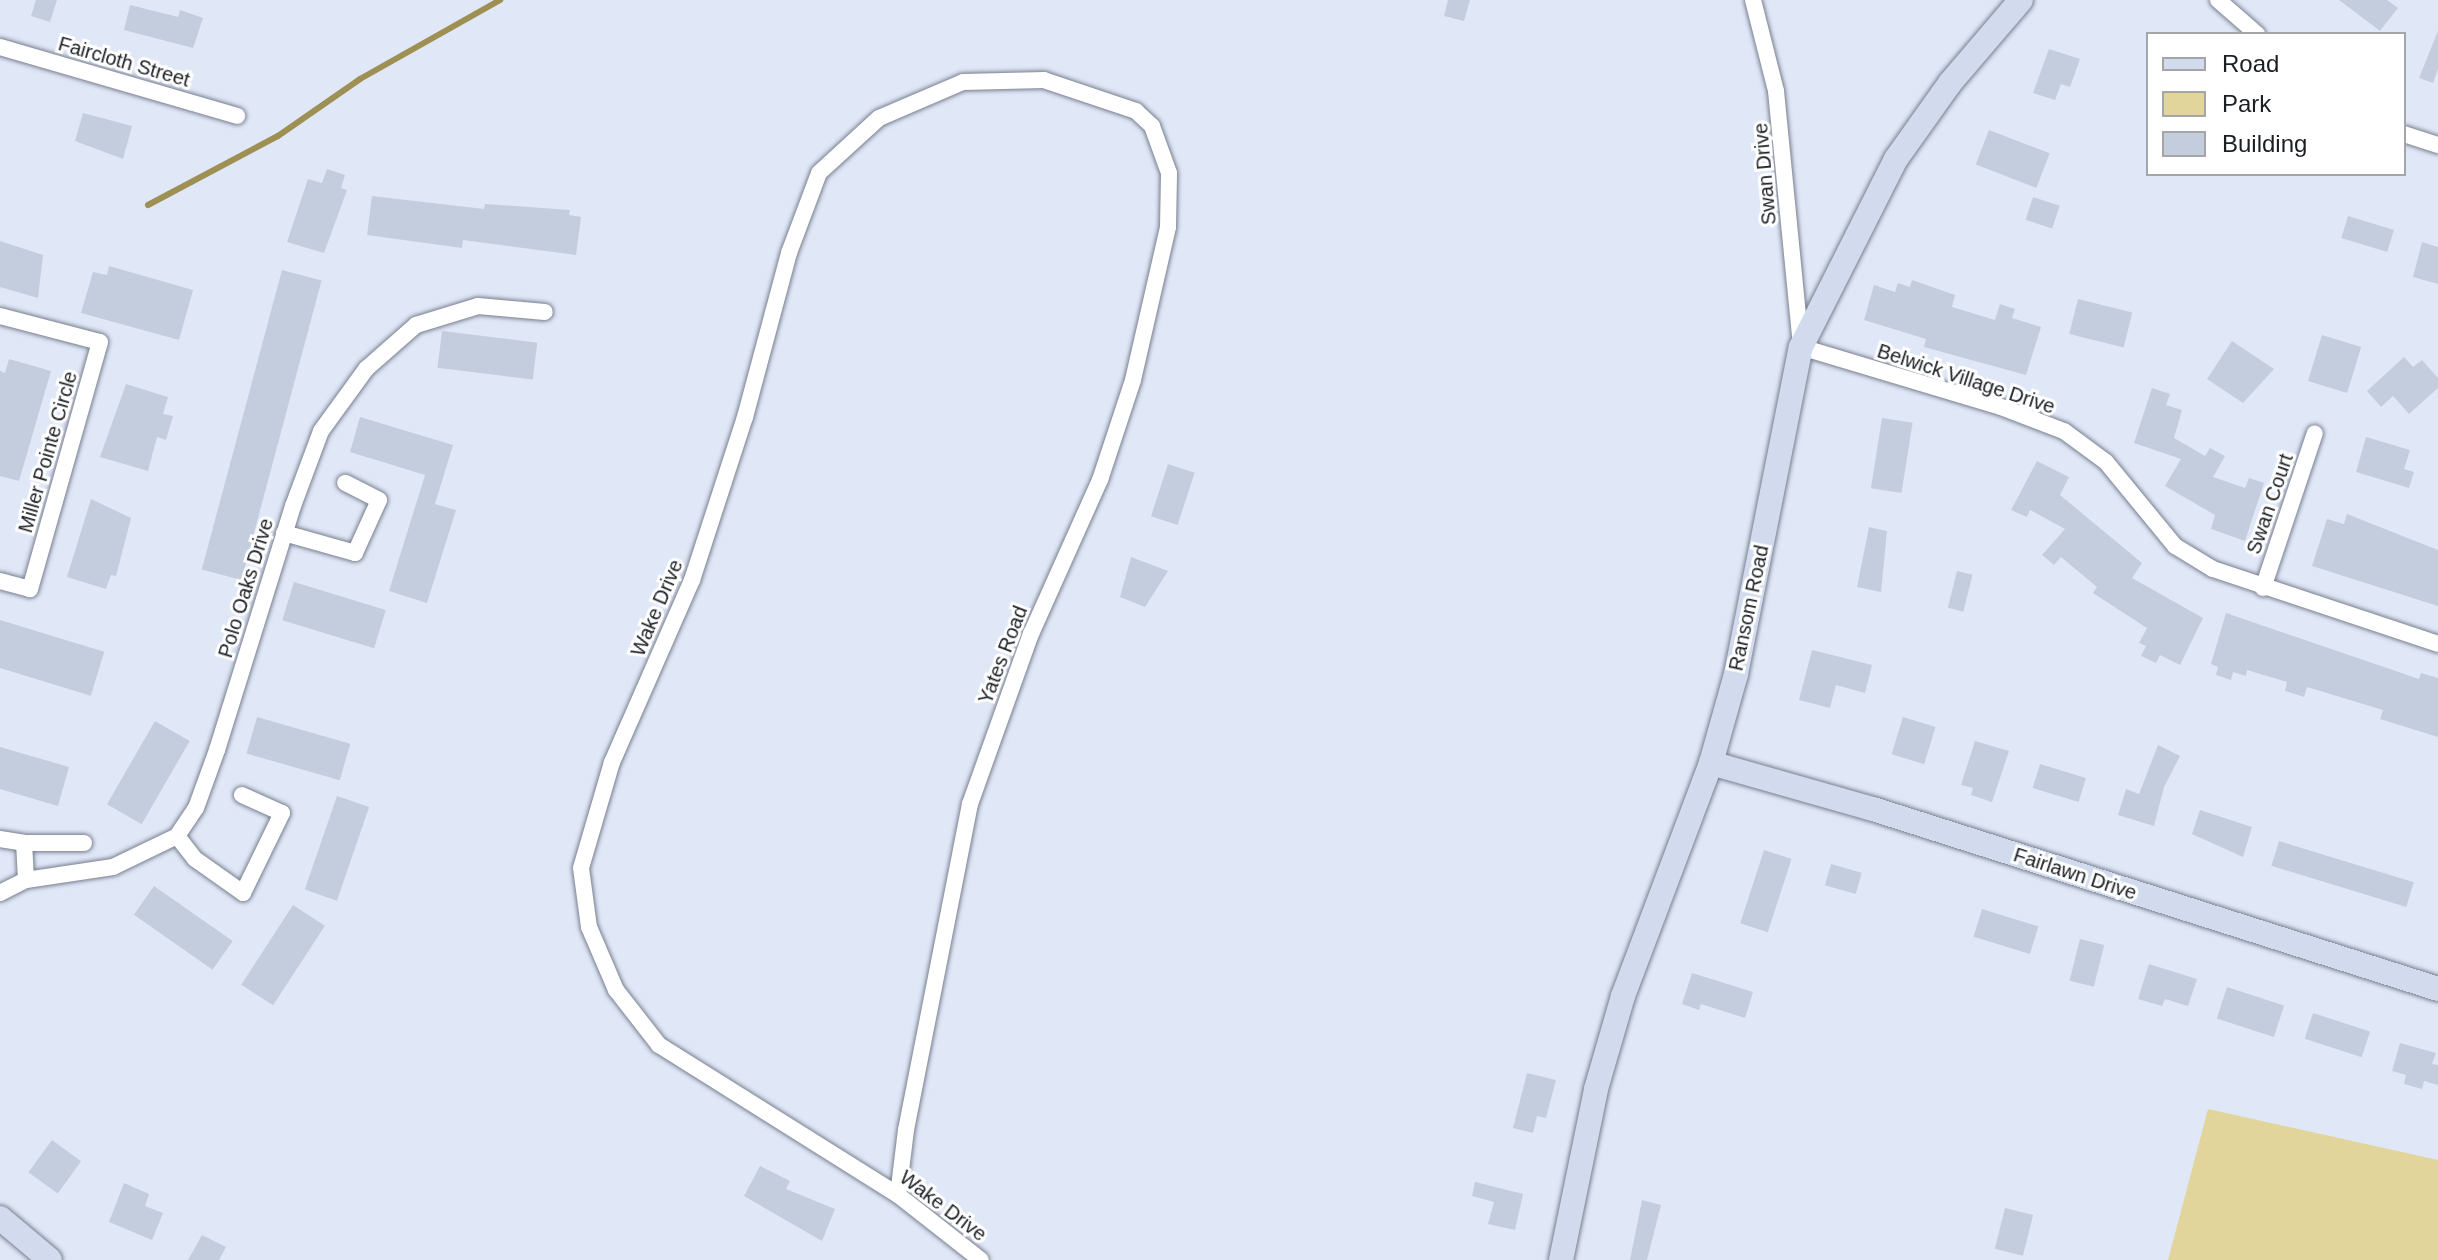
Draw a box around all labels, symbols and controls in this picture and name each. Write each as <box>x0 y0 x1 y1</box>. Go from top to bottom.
street label: Faircloth Street <box>56 32 192 92</box>
legend <box>2146 32 2406 176</box>
text: Road <box>2222 50 2279 77</box>
text: Park <box>2222 90 2271 117</box>
street label: Swan Drive <box>1749 122 1781 226</box>
text: Building <box>2222 130 2307 157</box>
street label: Belwick Village Drive <box>1874 339 2058 419</box>
street label: Miller Pointe Circle <box>13 369 83 535</box>
street label: Swan Court <box>2242 451 2298 557</box>
street label: Polo Oaks Drive <box>213 515 279 661</box>
street label: Ransom Road <box>1724 543 1774 673</box>
street label: Wake Drive <box>626 556 688 660</box>
street label: Yates Road <box>973 603 1033 707</box>
street label: Fairlawn Drive <box>2011 843 2139 905</box>
street label: Wake Drive <box>895 1166 991 1246</box>

